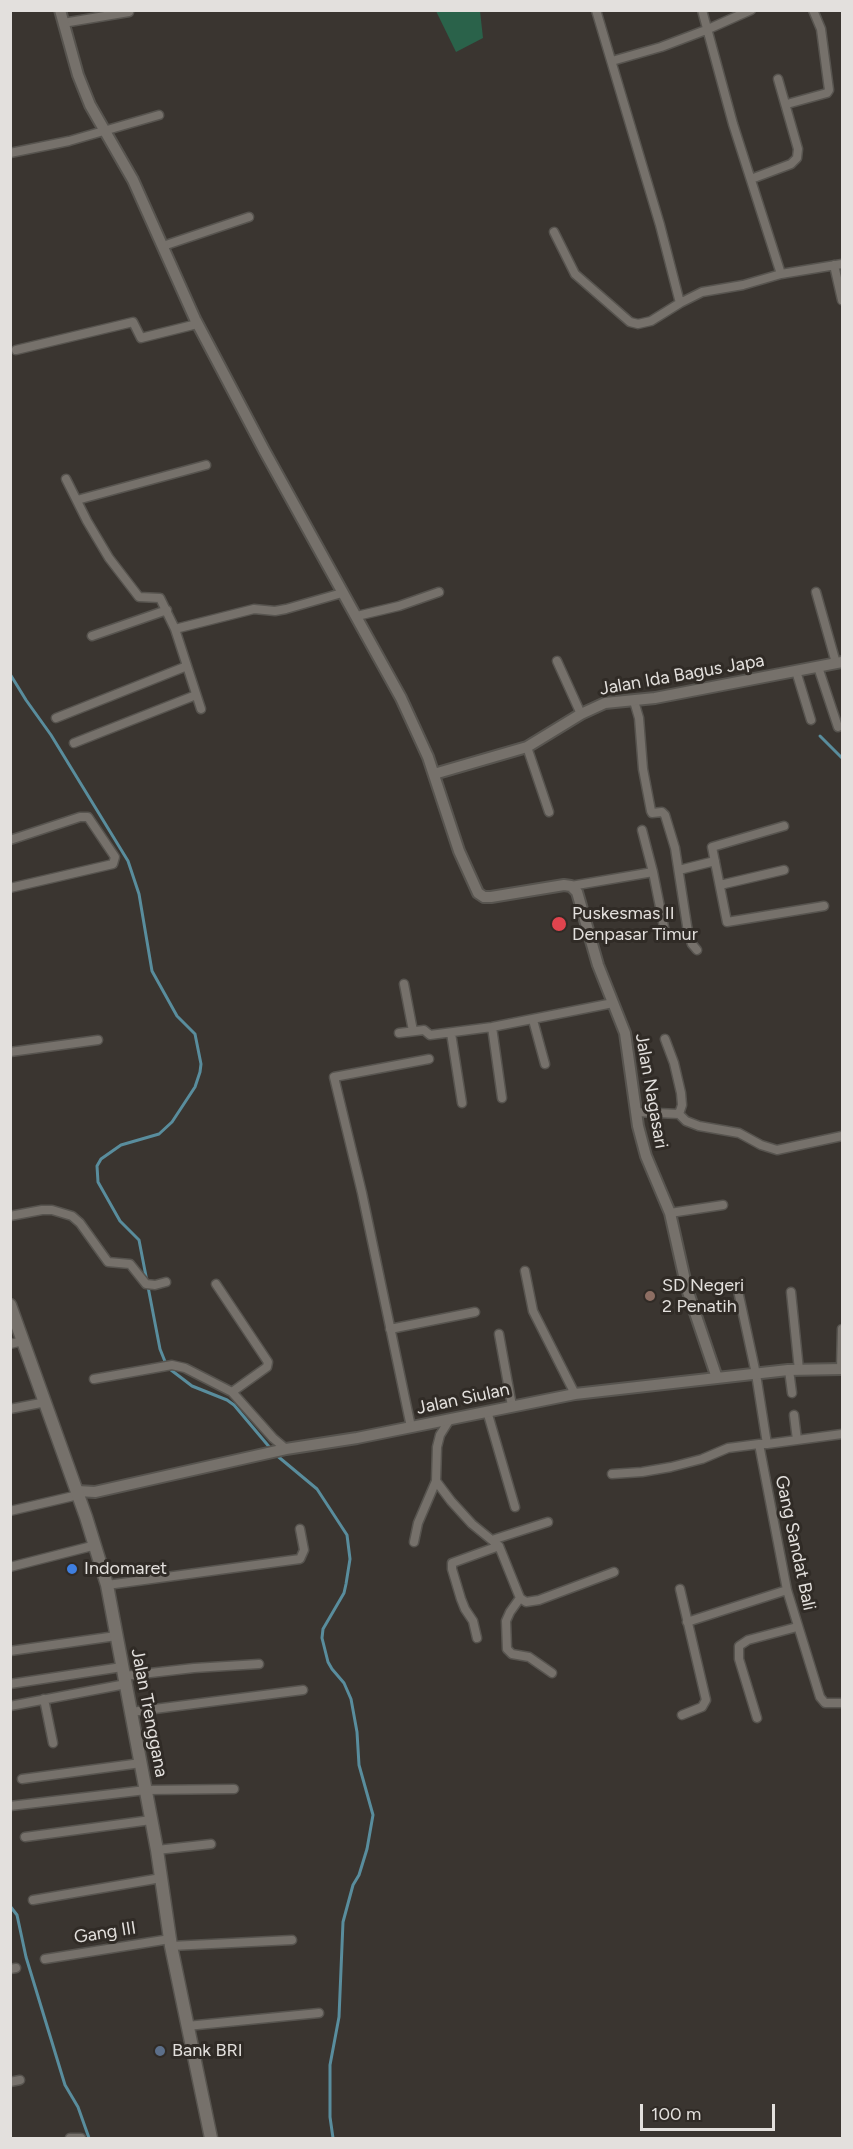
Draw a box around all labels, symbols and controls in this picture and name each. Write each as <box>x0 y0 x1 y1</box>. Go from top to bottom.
street label: Jalan Ida Bagus Japa <box>598 650 766 700</box>
place label: Puskesmas II Denpasar Timur <box>572 903 698 946</box>
marker: Puskesmas II Denpasar Timur <box>550 915 568 933</box>
street label: Jalan Nagasari <box>630 1032 672 1150</box>
place label: SD Negeri 2 Penatih <box>662 1275 744 1318</box>
marker: SD Negeri 2 Penatih <box>643 1289 657 1303</box>
street label: Jalan Siulan <box>415 1379 511 1419</box>
street label: Gang Sandat Bali <box>770 1474 820 1612</box>
place label: Indomaret <box>84 1558 167 1580</box>
marker: Indomaret <box>65 1562 79 1576</box>
street label: Jalan Trenggana <box>126 1647 172 1779</box>
street label: Gang III <box>72 1917 138 1949</box>
place label: Bank BRI <box>172 2040 243 2062</box>
marker: Bank BRI <box>153 2044 167 2058</box>
scale bar <box>643 2092 778 2130</box>
text: 100 m <box>651 2103 701 2125</box>

